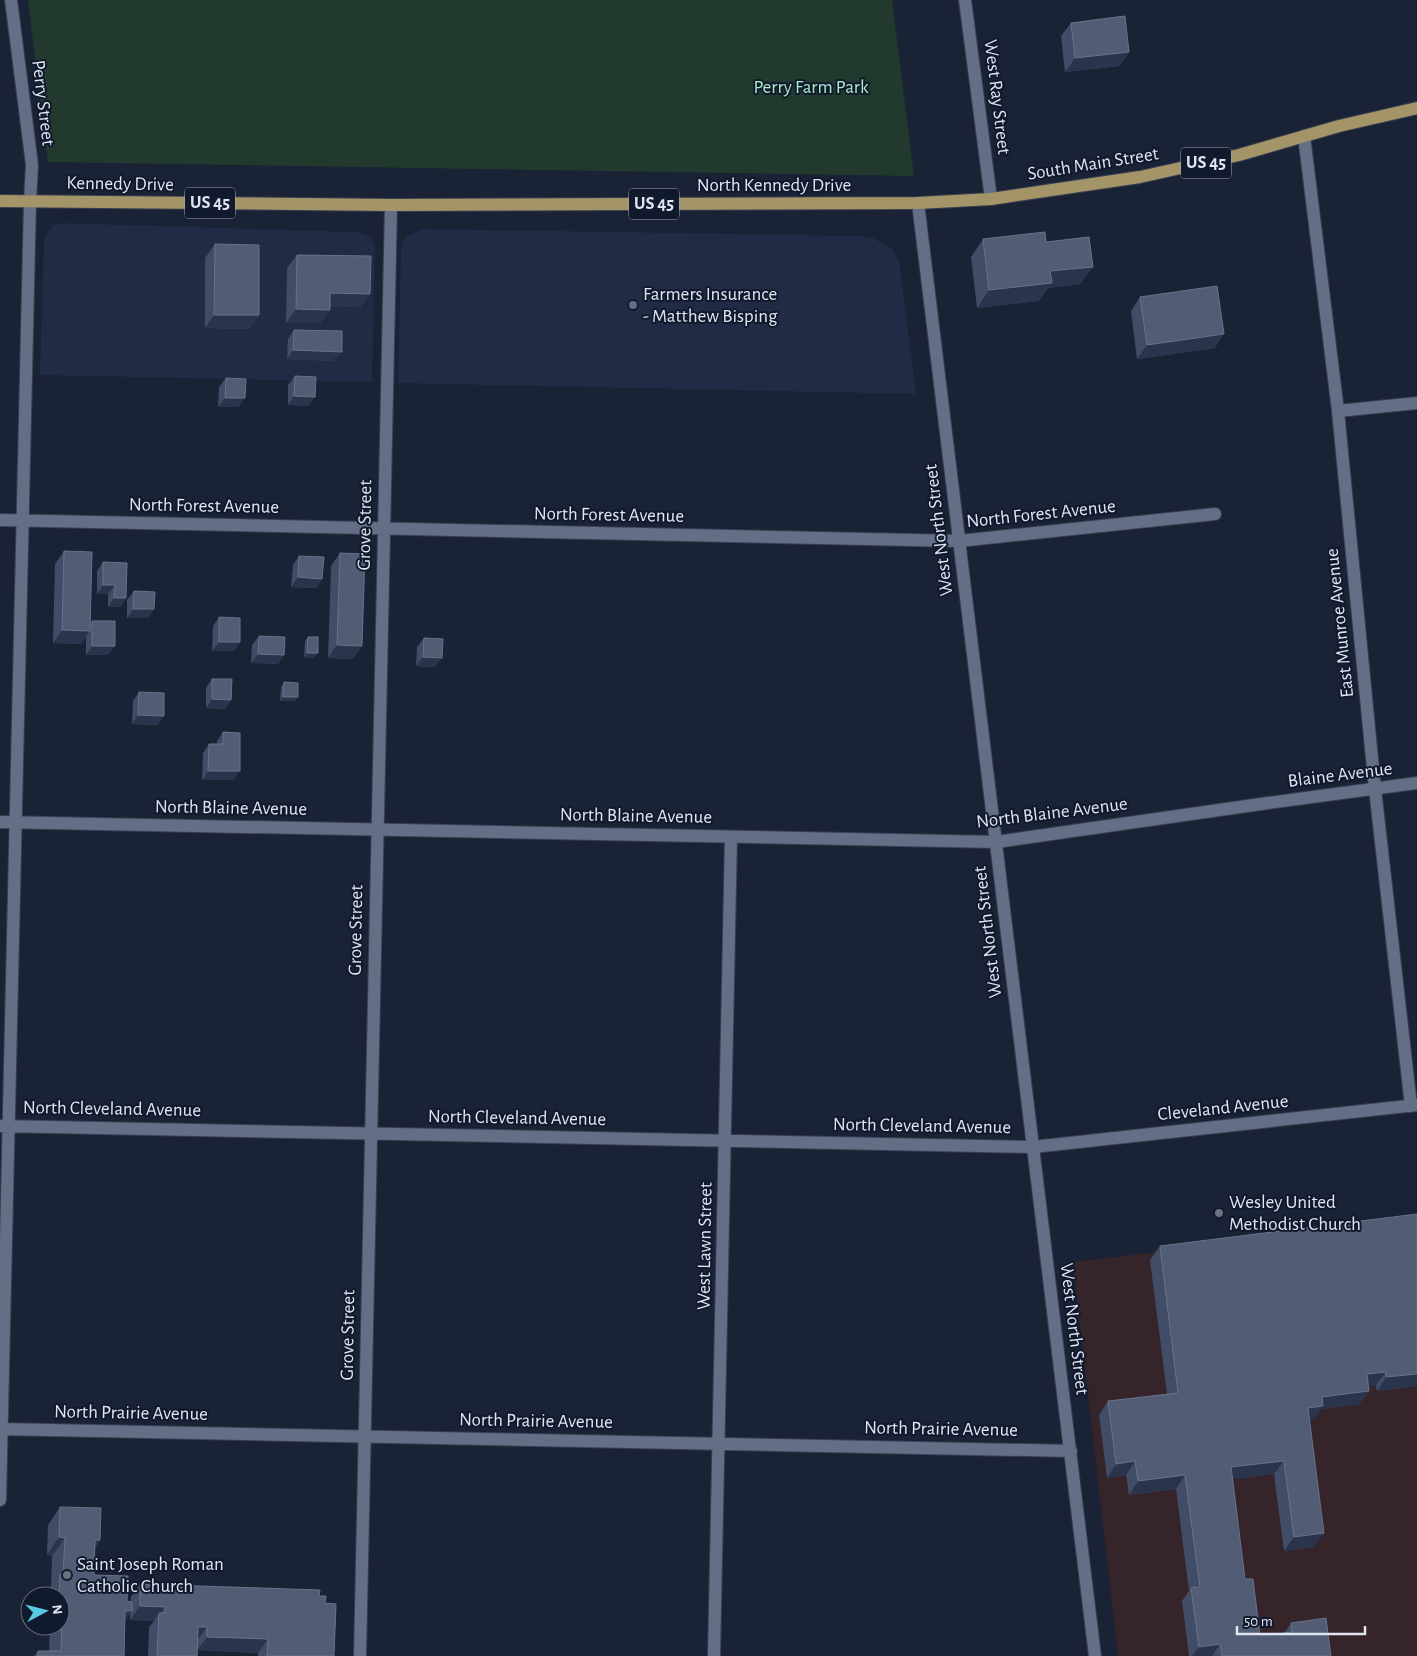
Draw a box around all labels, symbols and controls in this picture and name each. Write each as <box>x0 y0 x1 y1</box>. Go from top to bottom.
street label: West Ray Street <box>981 38 1013 156</box>
street label: Perry Street <box>28 59 58 147</box>
park label: Perry Farm Park <box>753 78 869 97</box>
street label: South Main Street <box>1026 144 1160 184</box>
road number: US 45 <box>1181 148 1231 178</box>
street label: Kennedy Drive <box>66 174 174 194</box>
street label: North Kennedy Drive <box>697 176 851 195</box>
road number: US 45 <box>185 188 235 218</box>
road number: US 45 <box>629 188 679 220</box>
place label: Farmers Insurance - Matthew Bisping <box>643 285 778 326</box>
marker: Farmers Insurance - Matthew Bisping <box>627 299 639 311</box>
street label: West North Street <box>921 463 957 597</box>
street label: Grove Street <box>355 480 375 570</box>
street label: North Forest Avenue <box>129 495 279 517</box>
street label: North Forest Avenue <box>965 497 1117 531</box>
street label: North Forest Avenue <box>534 504 684 526</box>
street label: East Munroe Avenue <box>1323 547 1357 699</box>
street label: Blaine Avenue <box>1287 759 1393 791</box>
street label: North Blaine Avenue <box>975 794 1129 832</box>
street label: North Blaine Avenue <box>155 797 307 819</box>
street label: North Blaine Avenue <box>560 805 712 827</box>
street label: West North Street <box>970 865 1006 999</box>
street label: Grove Street <box>346 885 366 975</box>
street label: Cleveland Avenue <box>1157 1092 1289 1124</box>
street label: North Cleveland Avenue <box>23 1098 201 1120</box>
street label: North Cleveland Avenue <box>428 1107 606 1129</box>
street label: North Cleveland Avenue <box>833 1115 1011 1137</box>
street label: West Lawn Street <box>694 1182 716 1310</box>
place label: Wesley United Methodist Church <box>1229 1193 1361 1234</box>
marker: Wesley United Methodist Church <box>1213 1207 1225 1219</box>
street label: West North Street <box>1056 1262 1092 1396</box>
street label: Grove Street <box>338 1290 358 1380</box>
street label: North Prairie Avenue <box>54 1402 208 1424</box>
street label: North Prairie Avenue <box>459 1410 613 1432</box>
street label: North Prairie Avenue <box>864 1418 1018 1440</box>
place label: Saint Joseph Roman Catholic Church <box>77 1555 224 1596</box>
marker: Saint Joseph Roman Catholic Church <box>61 1569 73 1581</box>
north arrow <box>20 1586 70 1636</box>
text: N <box>49 1604 64 1615</box>
scale bar <box>1237 1604 1364 1636</box>
text: 50 m <box>1244 1614 1273 1629</box>

